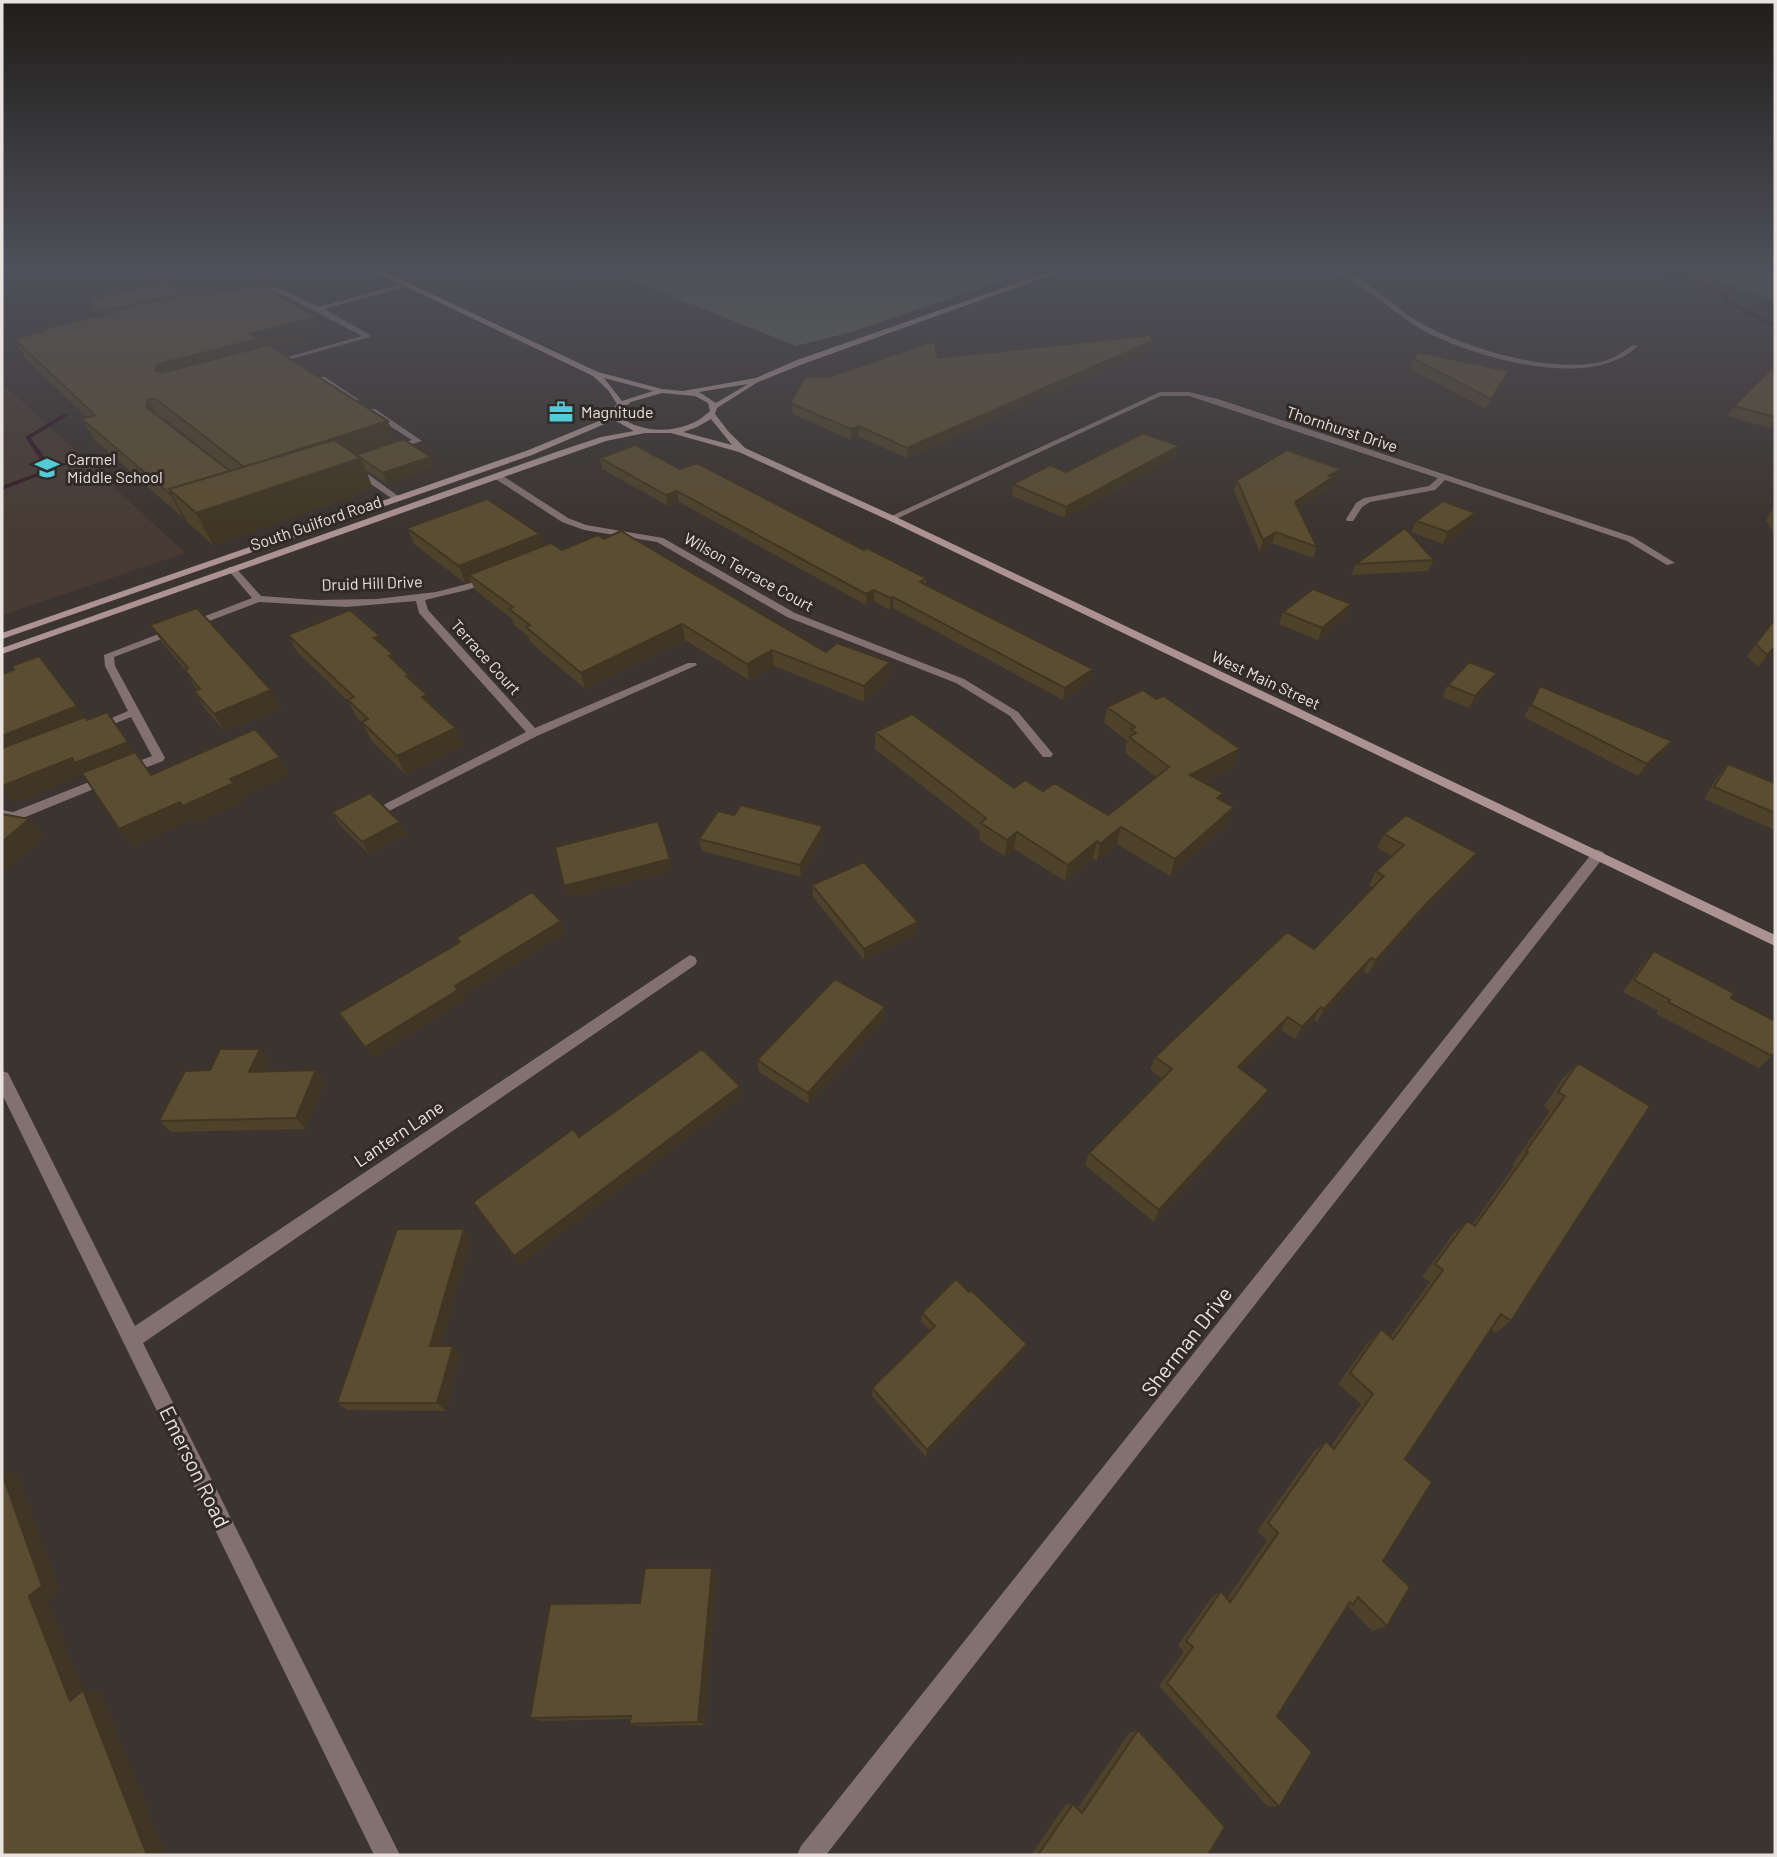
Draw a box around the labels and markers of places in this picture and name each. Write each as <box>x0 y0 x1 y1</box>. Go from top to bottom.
office icon: Magnitude <box>547 398 575 426</box>
place label: Magnitude <box>581 402 654 421</box>
place label: Carmel Middle School <box>67 449 163 486</box>
school or university icon: Carmel Middle School <box>33 454 61 482</box>

